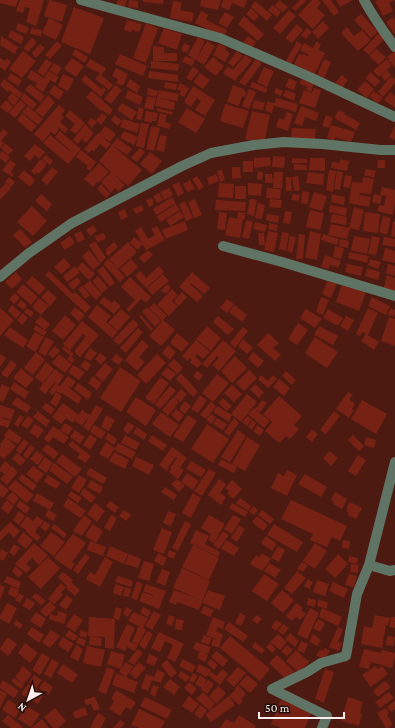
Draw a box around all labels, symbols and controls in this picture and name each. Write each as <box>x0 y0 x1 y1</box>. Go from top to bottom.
north arrow <box>8 680 48 720</box>
scale bar <box>259 694 344 720</box>
text: N <box>14 700 28 715</box>
text: 50 m <box>265 701 290 715</box>

